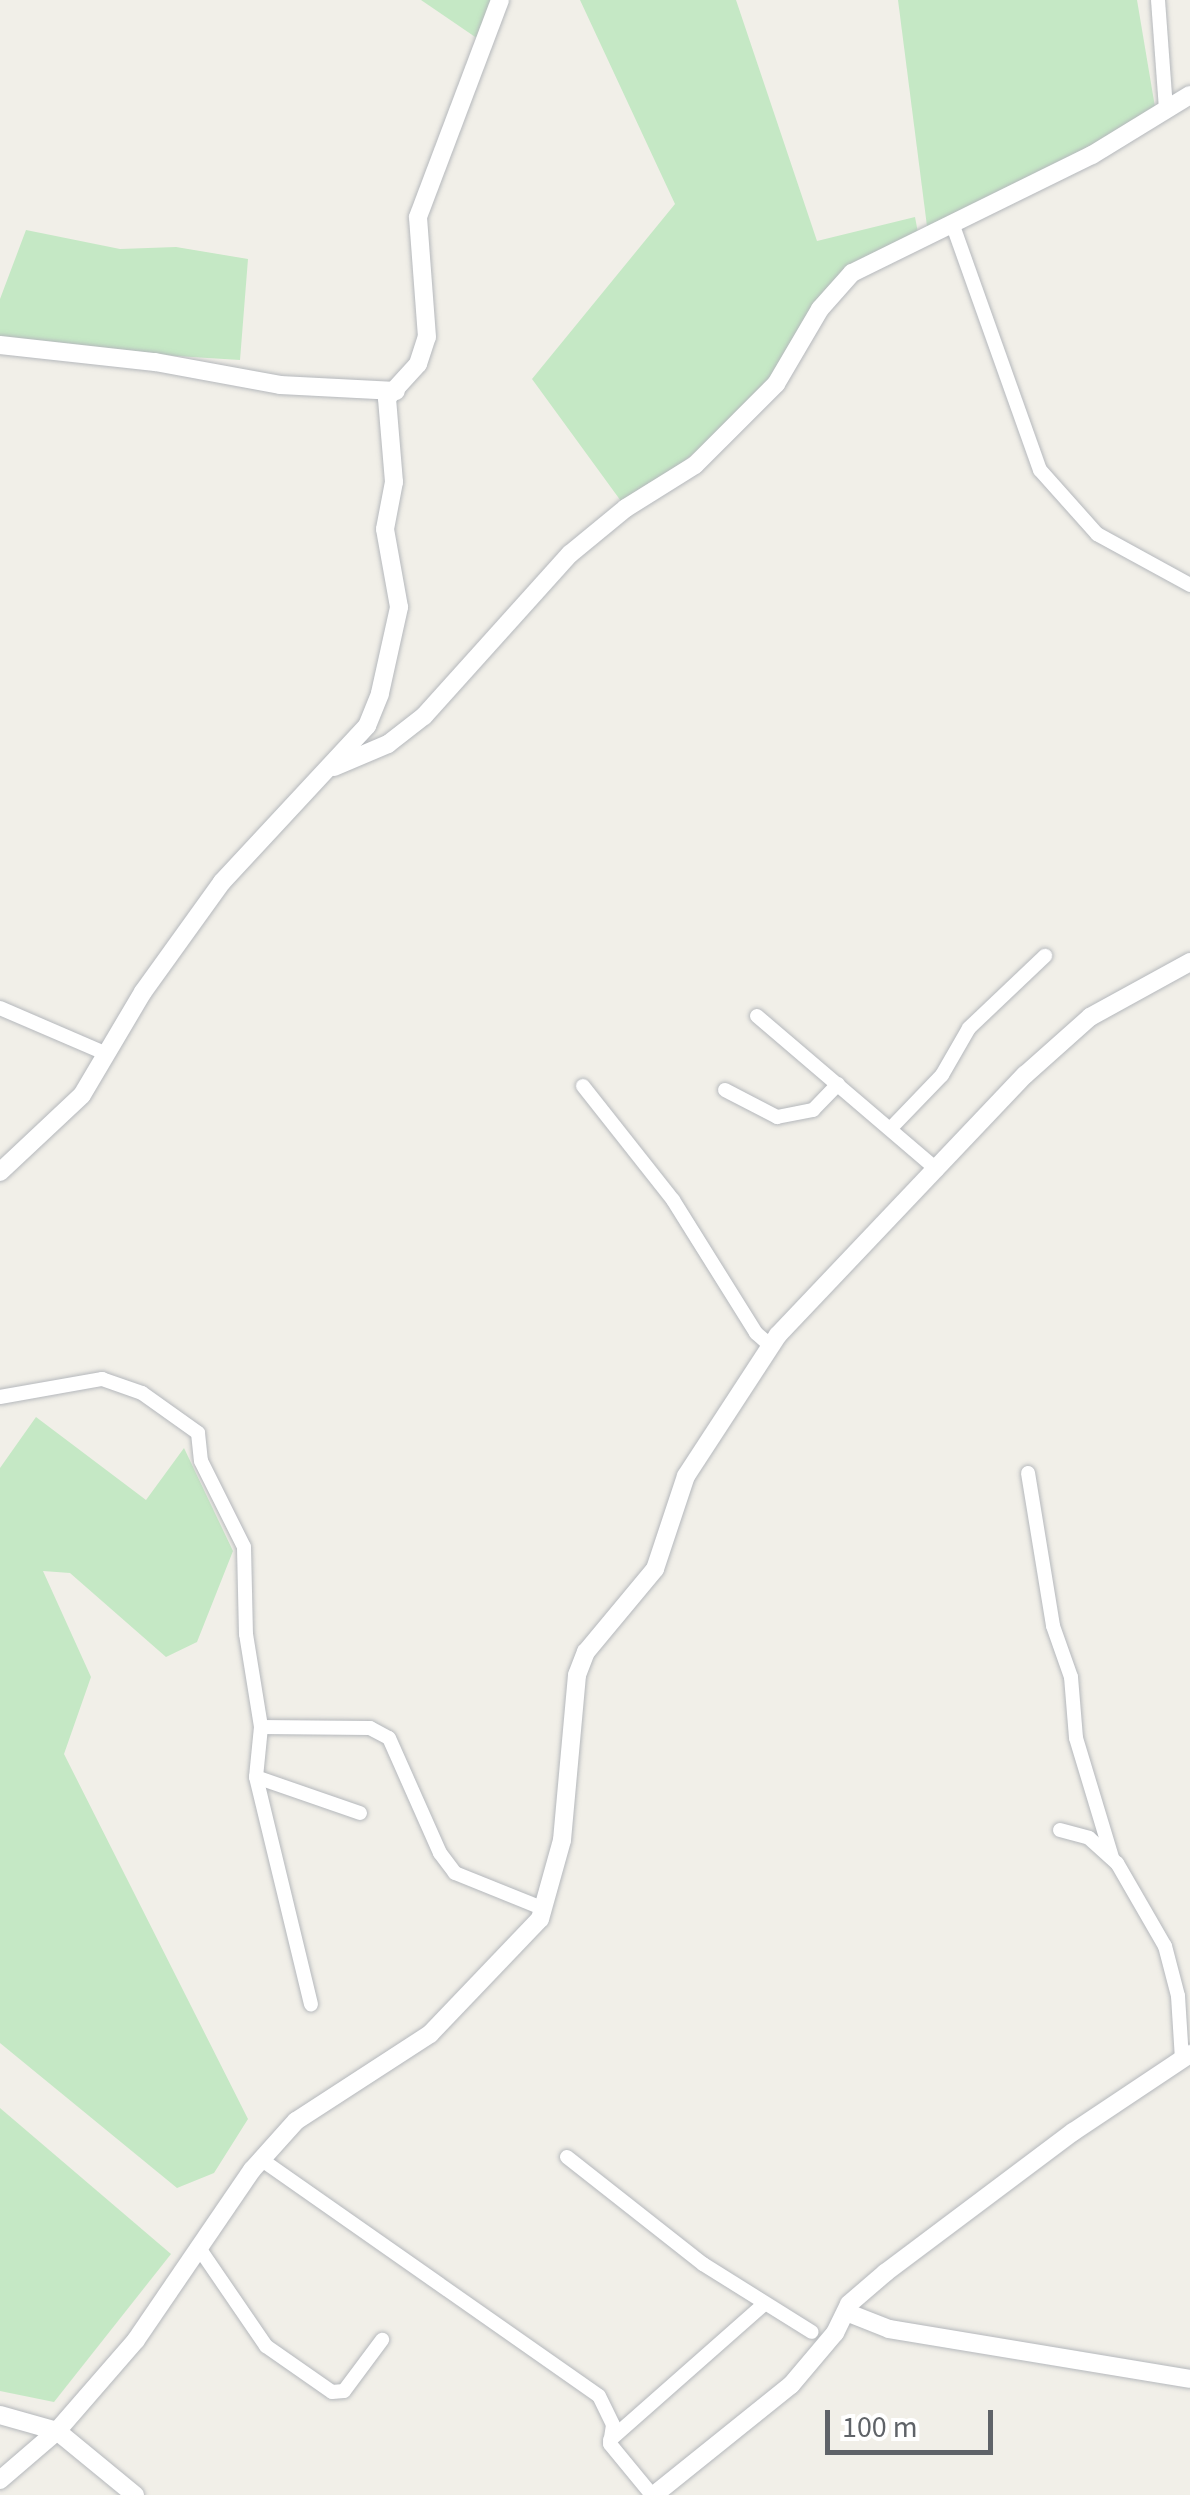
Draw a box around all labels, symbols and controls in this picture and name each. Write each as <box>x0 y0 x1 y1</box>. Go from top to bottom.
scale bar <box>830 2390 998 2452</box>
text: 100 m <box>842 2406 918 2449</box>

